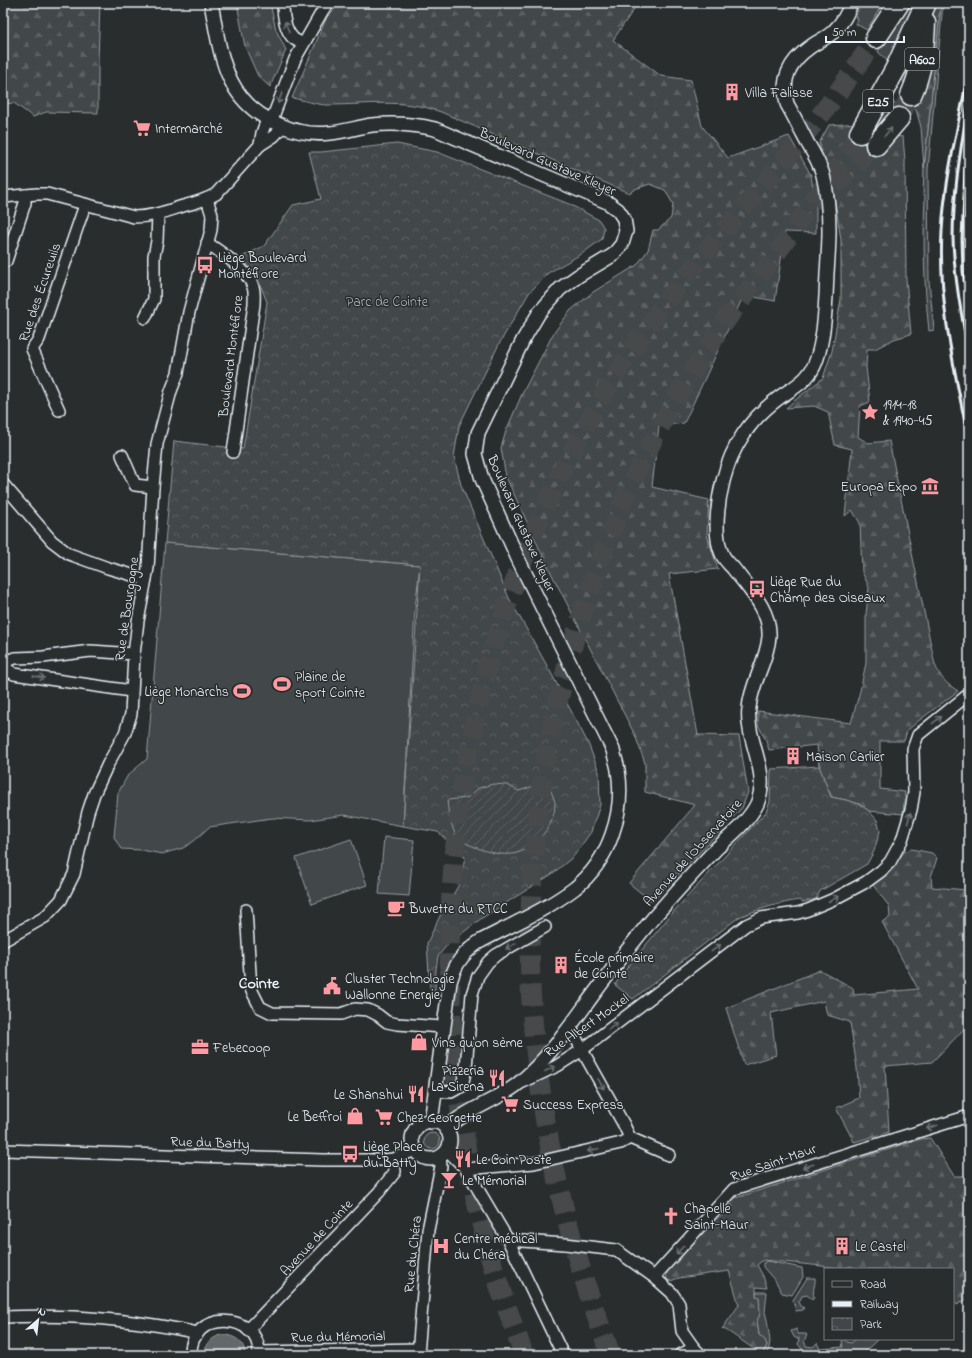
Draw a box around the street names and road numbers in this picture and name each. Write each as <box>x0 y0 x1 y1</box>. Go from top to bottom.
road number: A602 <box>905 48 939 70</box>
road number: E25 <box>863 90 893 112</box>
street label: Boulevard Gustave Kleyer <box>474 122 620 203</box>
street label: Rue des Écureuils <box>14 240 67 345</box>
street label: Boulevard Montéfiore <box>213 293 249 419</box>
street label: Boulevard Gustave Kleyer <box>480 451 560 596</box>
street label: Rue de Bourgogne <box>110 555 146 663</box>
street label: Avenue de l'Observatoire <box>639 794 748 912</box>
street label: Rue Albert Mockel <box>540 989 634 1063</box>
street label: Rue du Batty <box>170 1132 250 1156</box>
street label: Rue Saint-Maur <box>728 1139 820 1188</box>
street label: Avenue de Cointe <box>276 1194 359 1281</box>
street label: Rue du Chéra <box>399 1215 428 1294</box>
street label: Rue du Mémorial <box>291 1326 385 1349</box>

